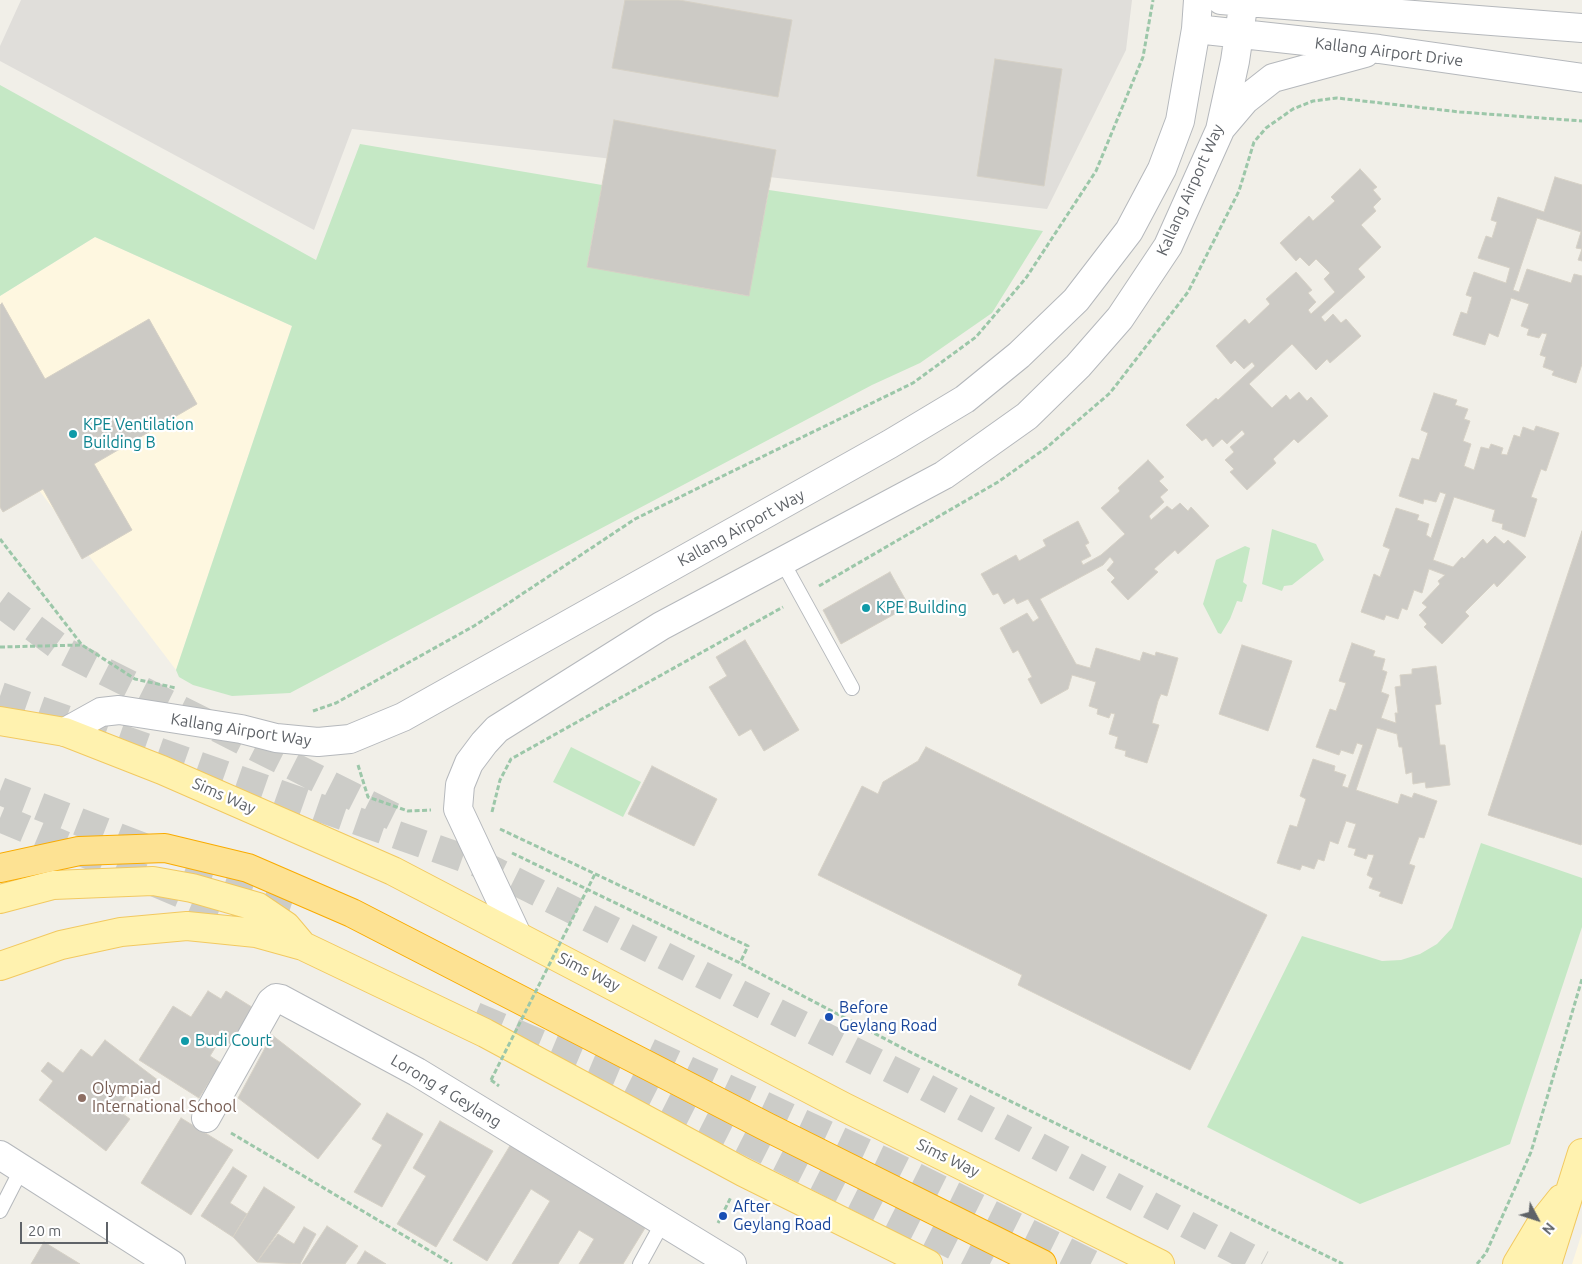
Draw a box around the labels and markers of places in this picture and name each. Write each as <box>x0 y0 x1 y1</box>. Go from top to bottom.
place label: KPE Ventilation Building B <box>83 415 194 453</box>
marker: KPE Ventilation Building B <box>67 428 79 440</box>
place label: KPE Building <box>876 598 967 618</box>
marker: KPE Building <box>860 602 872 614</box>
place label: Before Geylang Road <box>839 998 937 1036</box>
marker: Before Geylang Road <box>823 1011 835 1023</box>
place label: Budi Court <box>195 1031 272 1051</box>
marker: Budi Court <box>179 1035 191 1047</box>
place label: Olympiad International School <box>92 1079 236 1117</box>
marker: Olympiad International School <box>76 1092 88 1104</box>
place label: After Geylang Road <box>733 1197 831 1235</box>
marker: After Geylang Road <box>717 1210 729 1222</box>

